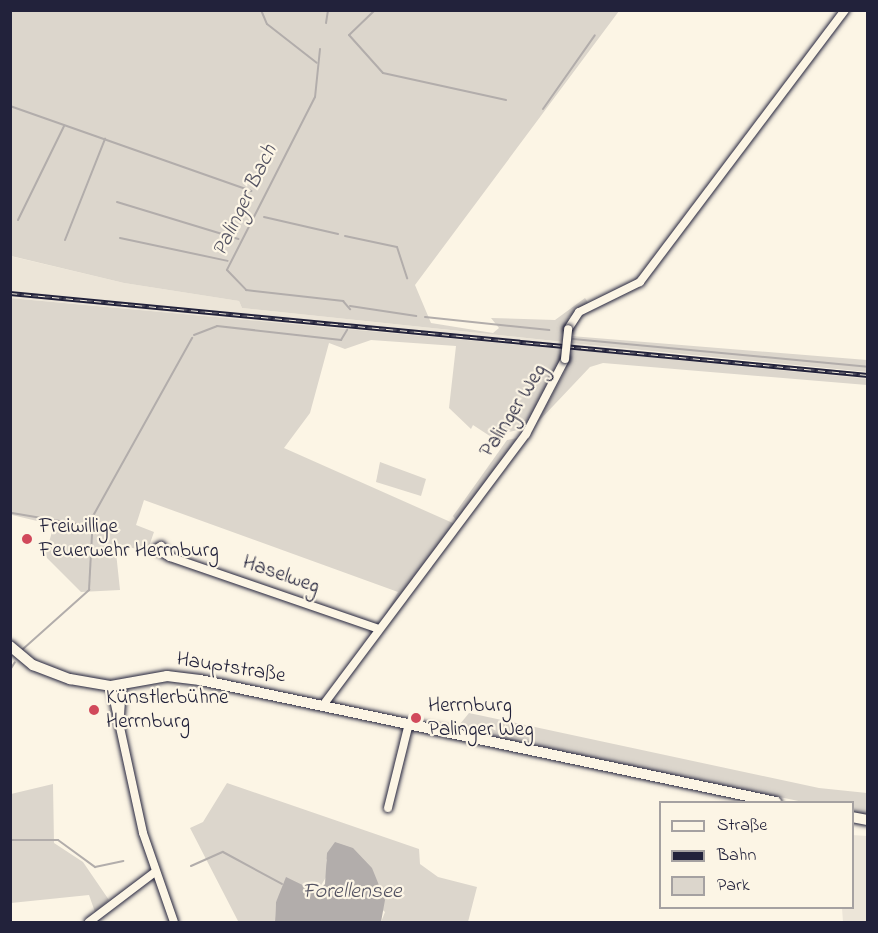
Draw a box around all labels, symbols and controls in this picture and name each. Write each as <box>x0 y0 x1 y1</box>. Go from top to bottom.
water label: Palinger Bach <box>208 141 284 261</box>
street label: Palinger Weg <box>475 360 553 462</box>
place label: Freiwillige Feuerwehr Herrnburg <box>39 514 219 564</box>
marker: Freiwillige Feuerwehr Herrnburg <box>20 532 34 546</box>
street label: Haselweg <box>239 550 323 600</box>
street label: Hauptstraße <box>175 647 287 689</box>
place label: Künstlerbühne Herrnburg <box>106 685 228 735</box>
place label: Herrnburg Palinger Weg <box>428 693 534 743</box>
marker: Künstlerbühne Herrnburg <box>87 703 101 717</box>
marker: Herrnburg Palinger Weg <box>409 711 423 725</box>
legend <box>659 801 854 909</box>
text: Straße <box>717 813 767 839</box>
text: Bahn <box>717 843 756 869</box>
text: Park <box>717 873 750 899</box>
water label: Forellensee <box>302 880 402 906</box>

